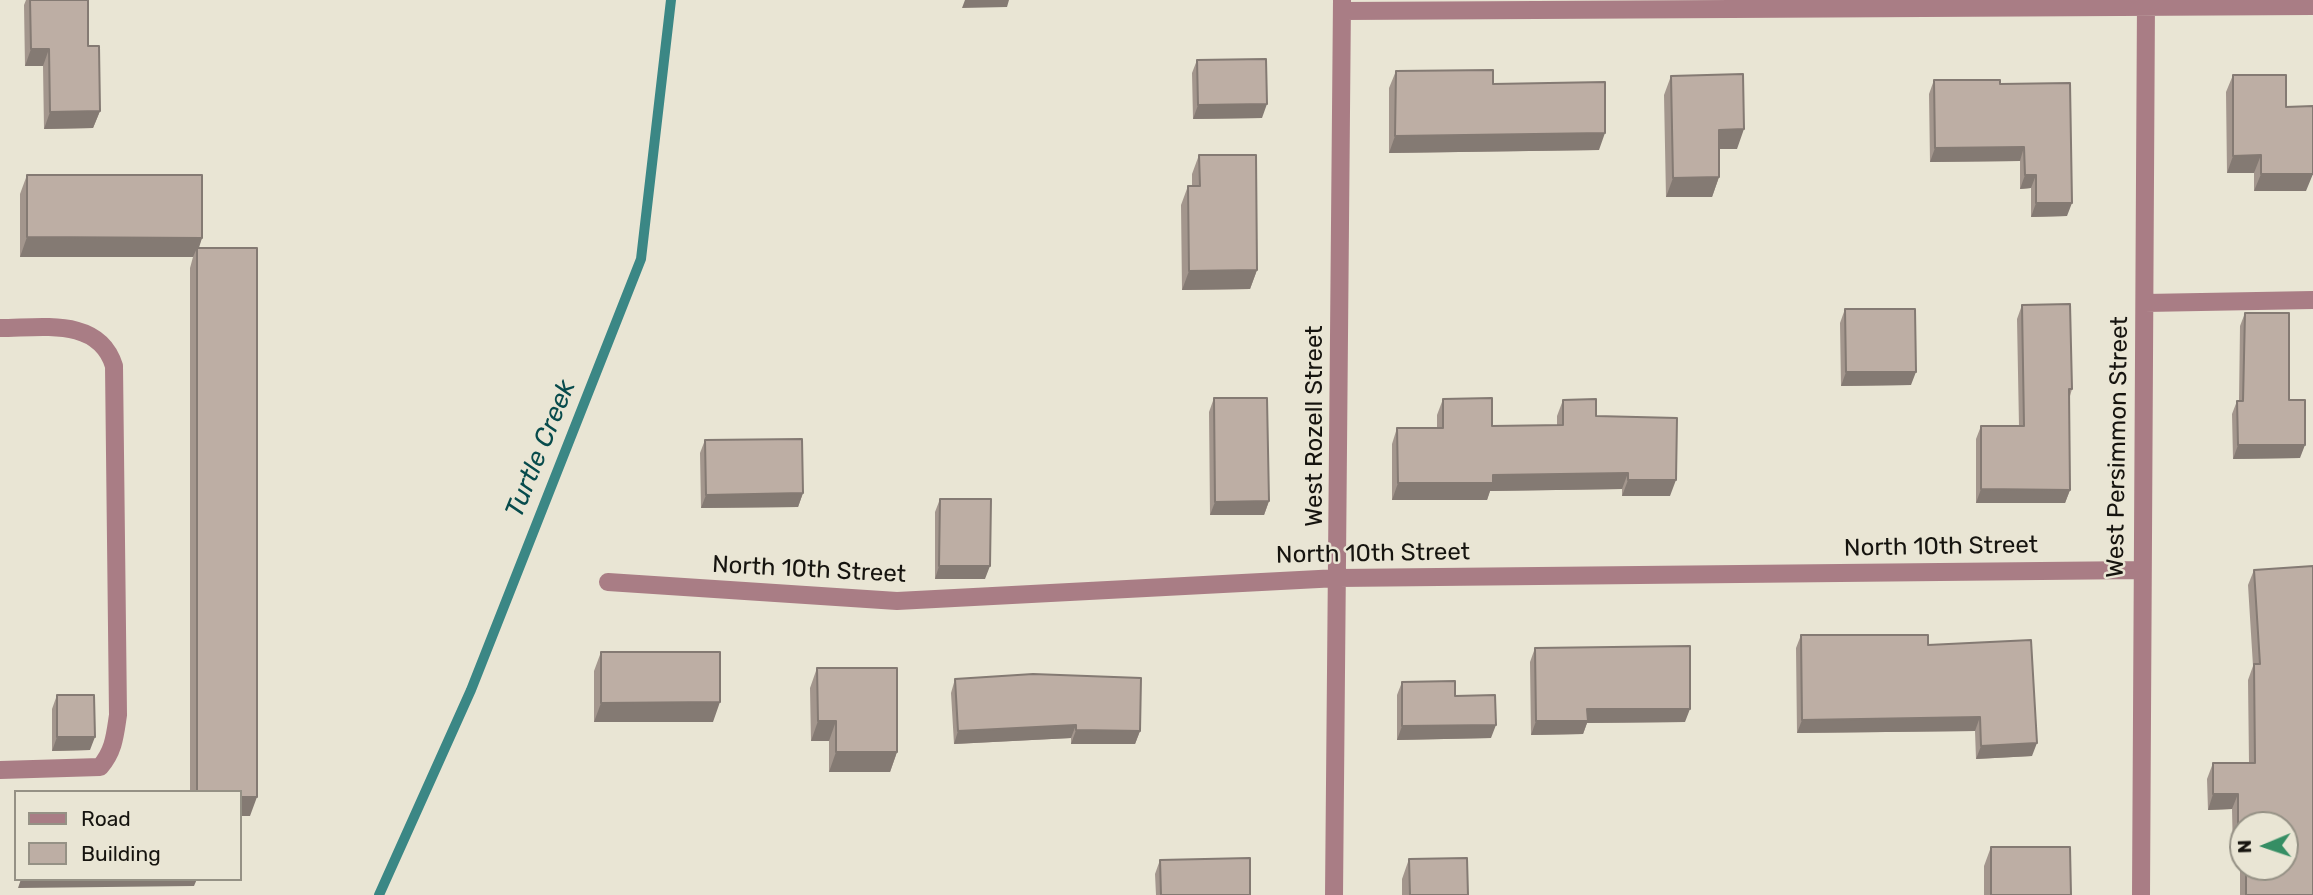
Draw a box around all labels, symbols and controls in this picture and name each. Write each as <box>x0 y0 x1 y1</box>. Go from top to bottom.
street label: West Persimmon Street <box>2101 316 2135 578</box>
street label: West Rozell Street <box>1301 325 1329 527</box>
water label: Turtle Creek <box>499 376 583 522</box>
street label: North 10th Street <box>1844 531 2038 563</box>
street label: North 10th Street <box>1276 538 1470 570</box>
street label: North 10th Street <box>711 551 907 589</box>
legend <box>14 790 242 881</box>
text: Road <box>81 806 131 831</box>
north arrow <box>2229 811 2299 881</box>
text: N <box>2233 839 2256 854</box>
text: Building <box>81 841 161 866</box>

